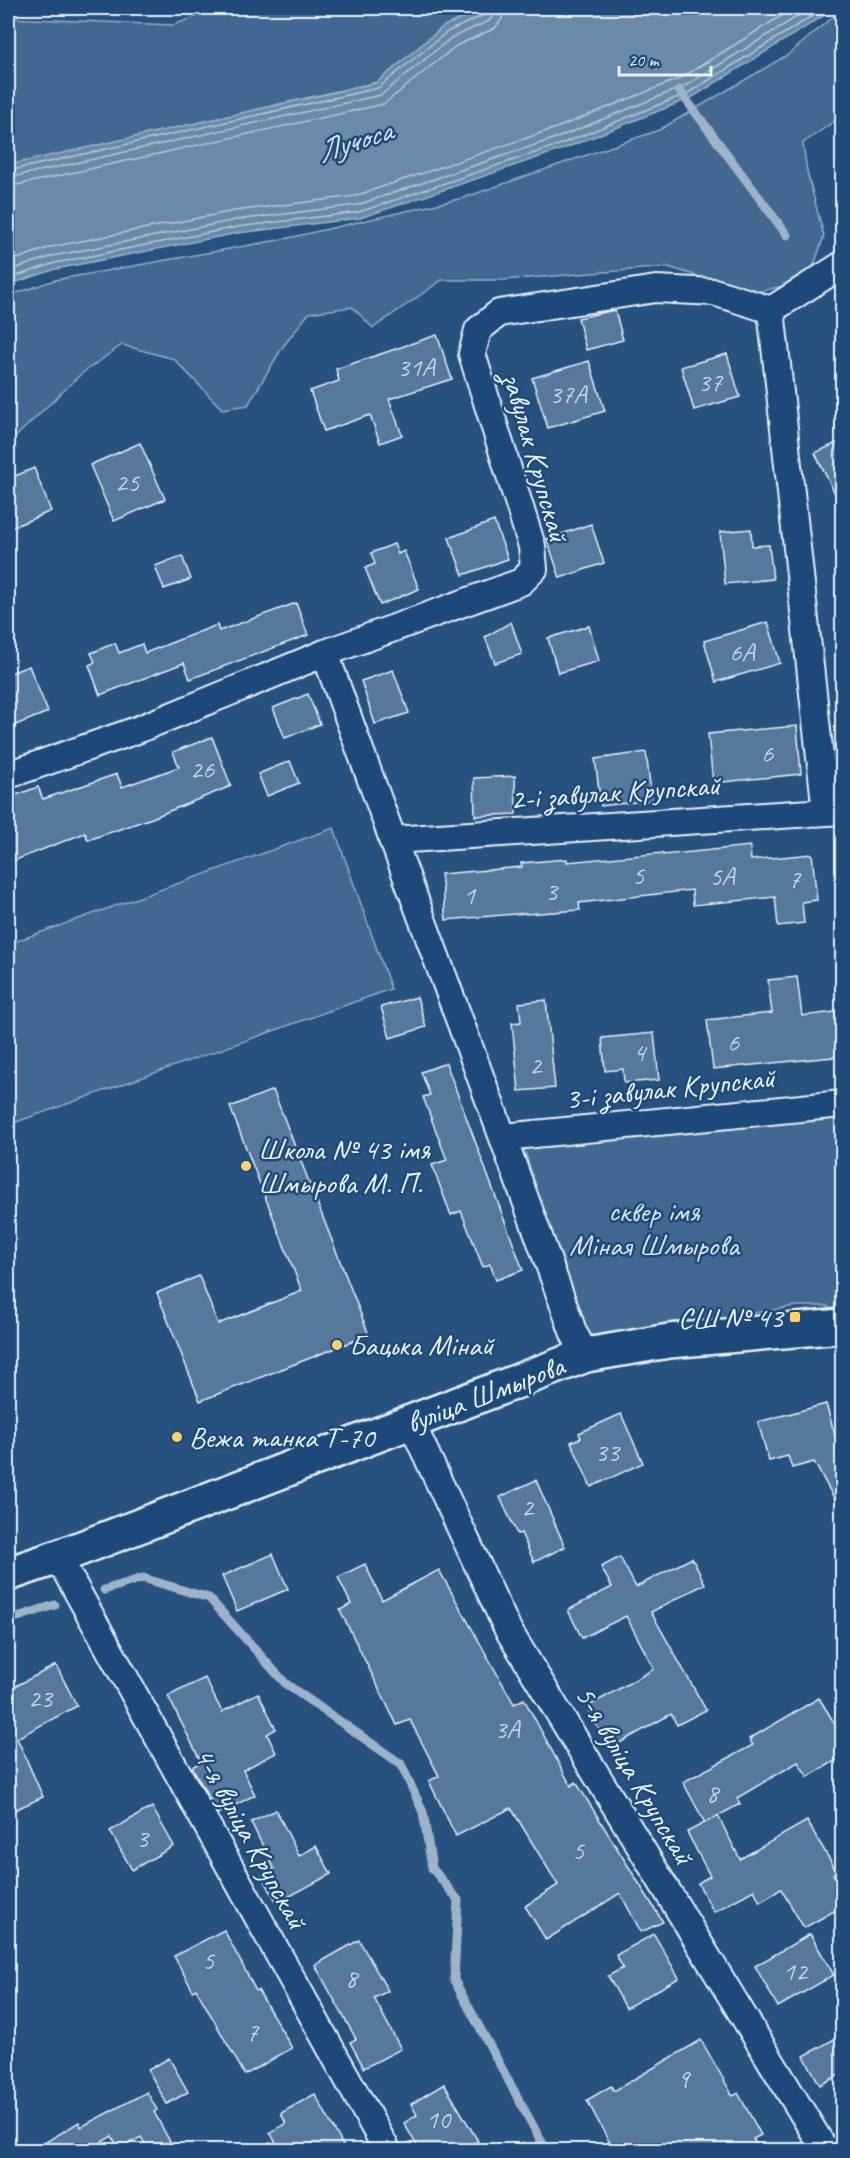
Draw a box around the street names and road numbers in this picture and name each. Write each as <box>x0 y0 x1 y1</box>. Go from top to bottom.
street label: завулак Крупскай <box>493 364 579 547</box>
street label: 2-і завулак Крупскай <box>509 766 723 818</box>
street label: 3-і завулак Крупскай <box>563 1058 778 1118</box>
street label: вуліца Шмырова <box>400 1346 571 1442</box>
street label: 5-я вуліца Крупскай <box>567 1679 703 1871</box>
street label: 4-я вуліца Крупскай <box>185 1740 317 1937</box>

